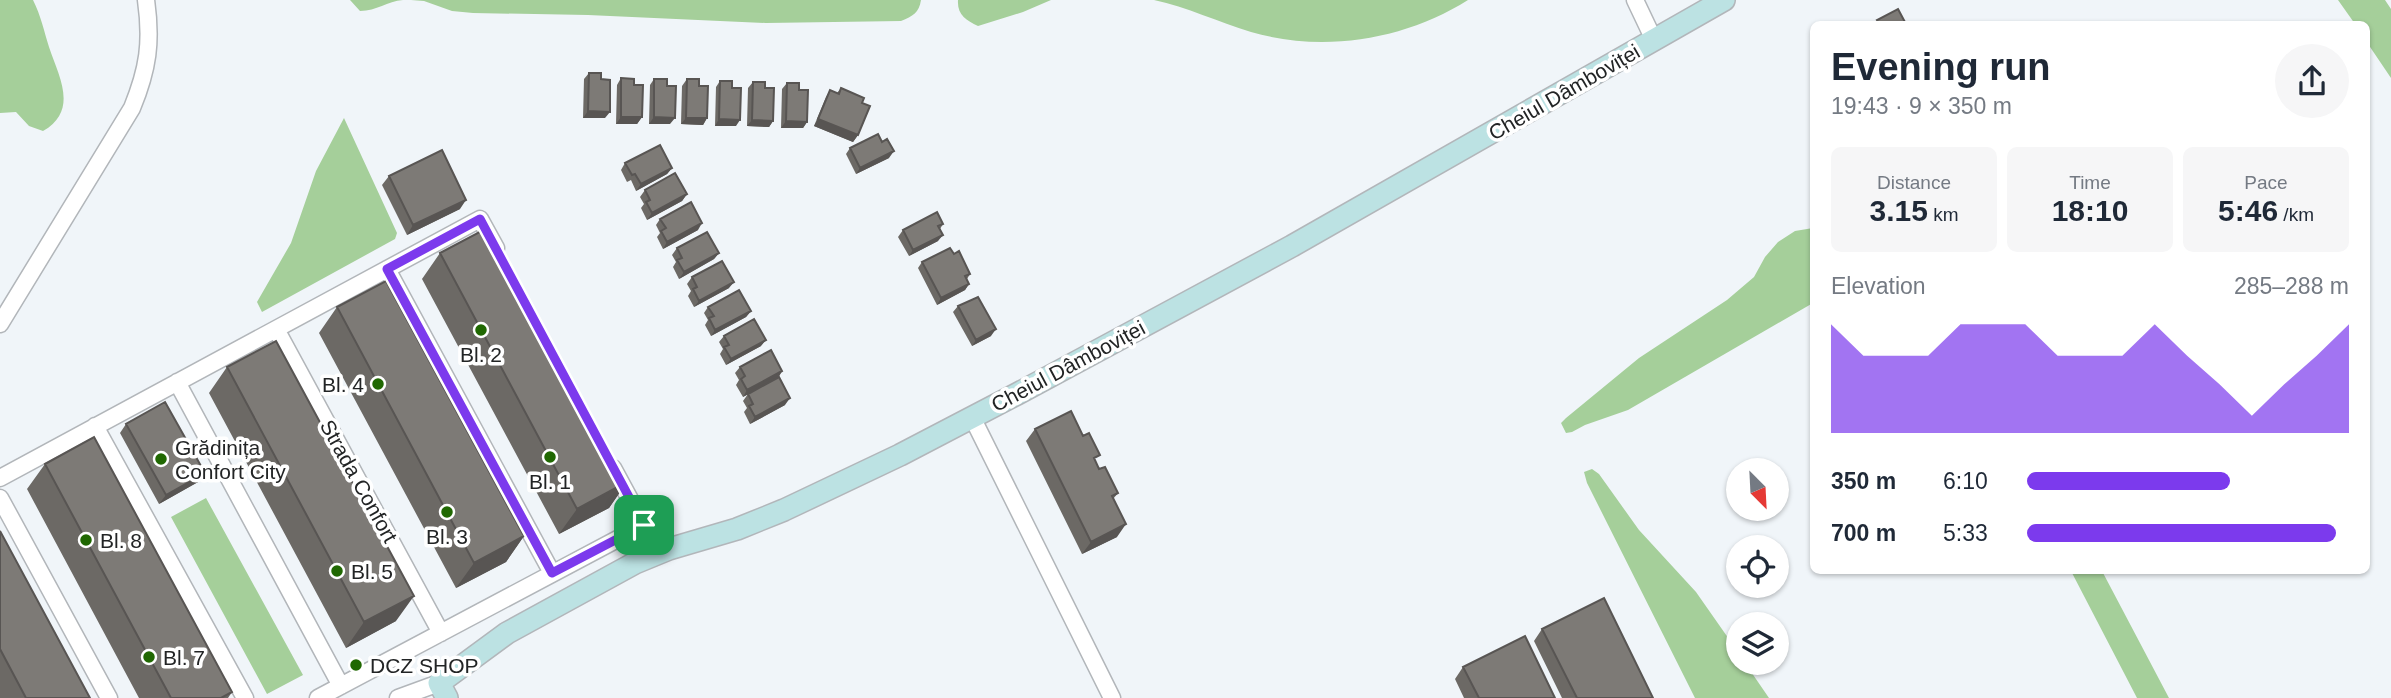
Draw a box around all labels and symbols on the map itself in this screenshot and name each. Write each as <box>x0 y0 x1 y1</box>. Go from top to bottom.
street label: Cheiul Dâmboviței <box>1484 39 1644 145</box>
street label: Cheiul Dâmboviței <box>987 316 1149 416</box>
marker: Bl. 2 <box>473 322 489 338</box>
place label: Bl. 2 <box>460 343 502 366</box>
place label: Bl. 4 <box>322 373 364 396</box>
marker: Bl. 4 <box>370 376 386 392</box>
street label: Strada Confort <box>316 416 402 546</box>
place label: Grădinița Confort City <box>175 436 286 483</box>
marker: Bl. 1 <box>542 449 558 465</box>
marker: Grădinița Confort City <box>153 451 169 467</box>
north arrow <box>1726 458 1788 522</box>
place label: Bl. 1 <box>529 470 571 493</box>
pin <box>614 495 674 555</box>
marker: Bl. 3 <box>439 504 455 520</box>
place label: Bl. 3 <box>426 525 468 548</box>
place label: Bl. 8 <box>100 529 142 552</box>
marker: Bl. 8 <box>78 532 94 548</box>
place label: Bl. 5 <box>351 560 393 583</box>
marker: Bl. 5 <box>329 563 345 579</box>
place label: Bl. 7 <box>163 646 205 669</box>
marker: Bl. 7 <box>141 649 157 665</box>
place label: DCZ SHOP <box>370 654 479 677</box>
marker: DCZ SHOP <box>348 657 364 673</box>

